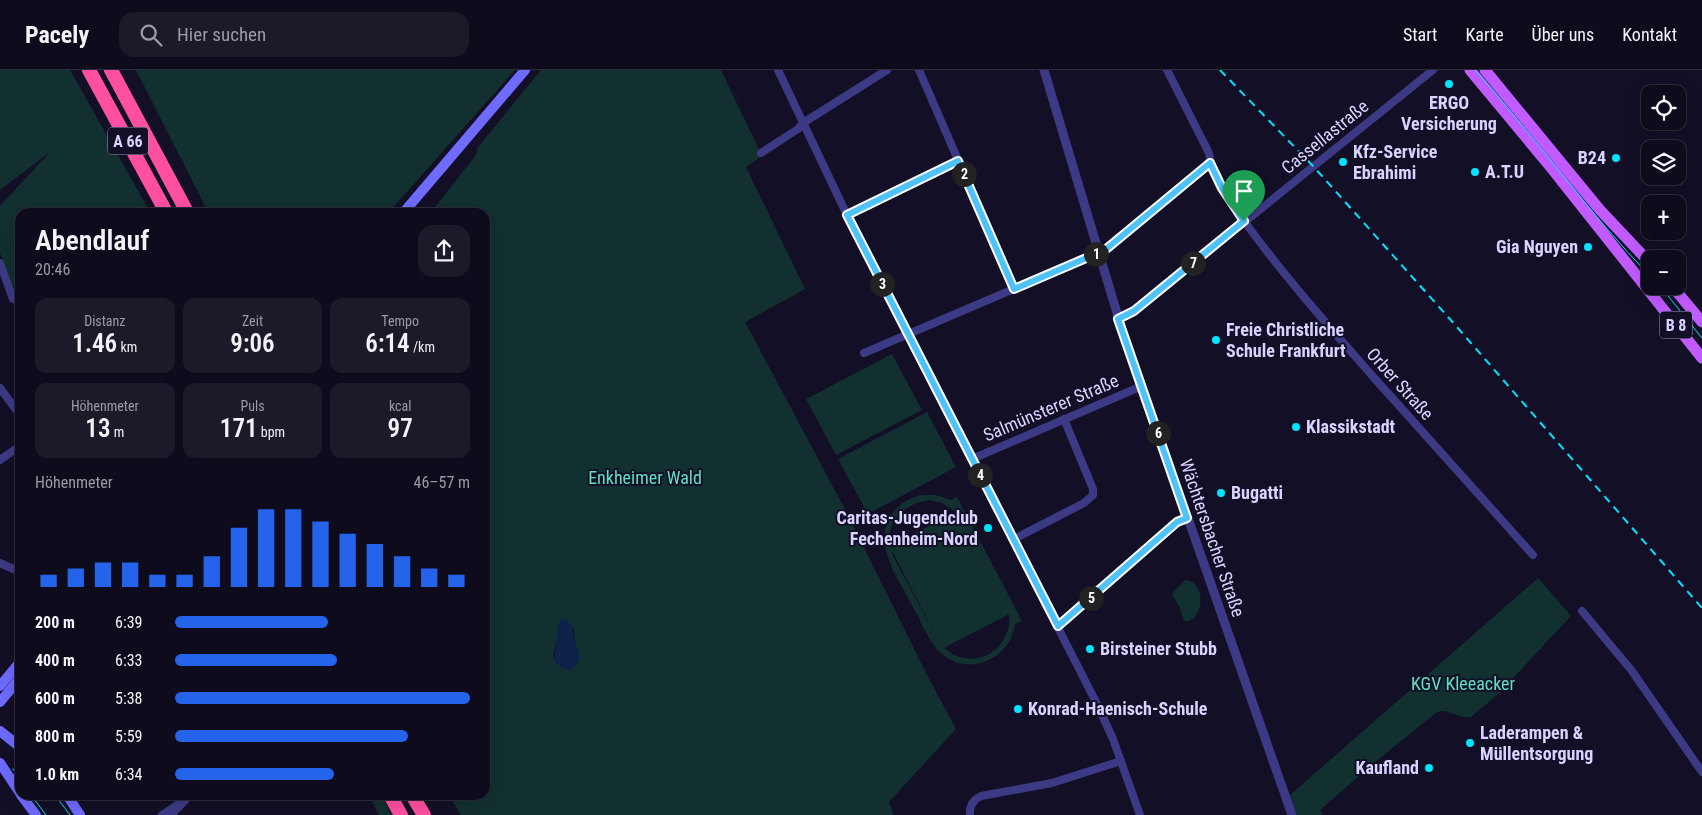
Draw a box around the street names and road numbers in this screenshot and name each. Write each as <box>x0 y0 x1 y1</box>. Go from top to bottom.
street label: Cassellastraße <box>1277 95 1372 178</box>
road number: A 66 <box>108 128 148 154</box>
road number: B 8 <box>1660 312 1692 338</box>
street label: Orber Straße <box>1363 343 1438 424</box>
street label: Salmünsterer Straße <box>980 370 1121 445</box>
street label: Wächtersbacher Straße <box>1176 456 1249 619</box>

